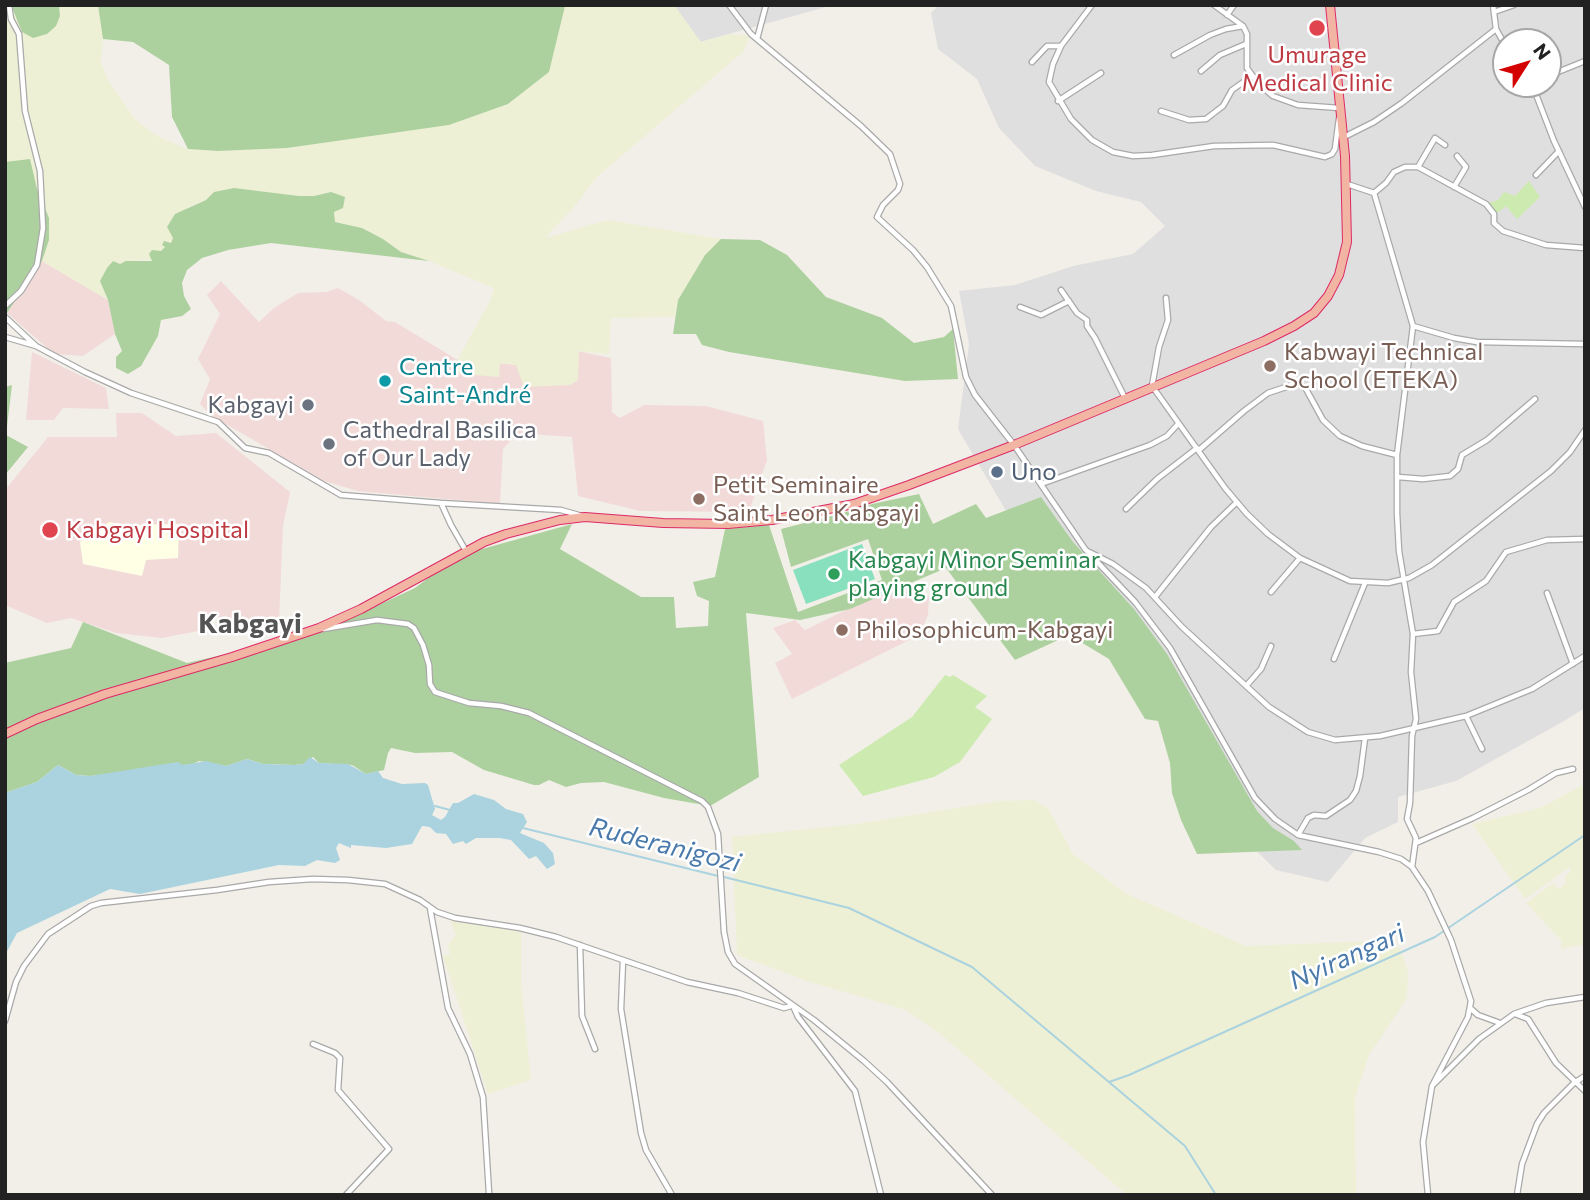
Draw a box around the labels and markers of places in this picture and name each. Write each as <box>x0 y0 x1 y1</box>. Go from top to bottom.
marker: Umurage Medical Clinic <box>1307 18 1327 38</box>
place label: Umurage Medical Clinic <box>1241 41 1393 97</box>
place label: Kabwayi Technical School (ETEKA) <box>1284 338 1483 394</box>
place label: Centre Saint-André <box>399 353 531 409</box>
marker: Kabwayi Technical School (ETEKA) <box>1262 358 1278 374</box>
marker: Centre Saint-André <box>377 373 393 389</box>
place label: Kabgayi <box>207 391 294 419</box>
marker: Kabgayi <box>300 397 316 413</box>
place label: Cathedral Basilica of Our Lady <box>343 416 537 472</box>
marker: Cathedral Basilica of Our Lady <box>321 436 337 452</box>
place label: Uno <box>1011 458 1057 486</box>
marker: Uno <box>989 464 1005 480</box>
place label: Petit Seminaire Saint Leon Kabgayi <box>713 471 920 527</box>
marker: Petit Seminaire Saint Leon Kabgayi <box>691 491 707 507</box>
place label: Kabgayi Hospital <box>66 516 249 544</box>
marker: Kabgayi Hospital <box>40 520 60 540</box>
place label: Kabgayi Minor Seminar playing ground <box>848 546 1100 602</box>
marker: Kabgayi Minor Seminar playing ground <box>826 566 842 582</box>
place label: Philosophicum-Kabgayi <box>856 616 1113 644</box>
marker: Philosophicum-Kabgayi <box>834 622 850 638</box>

